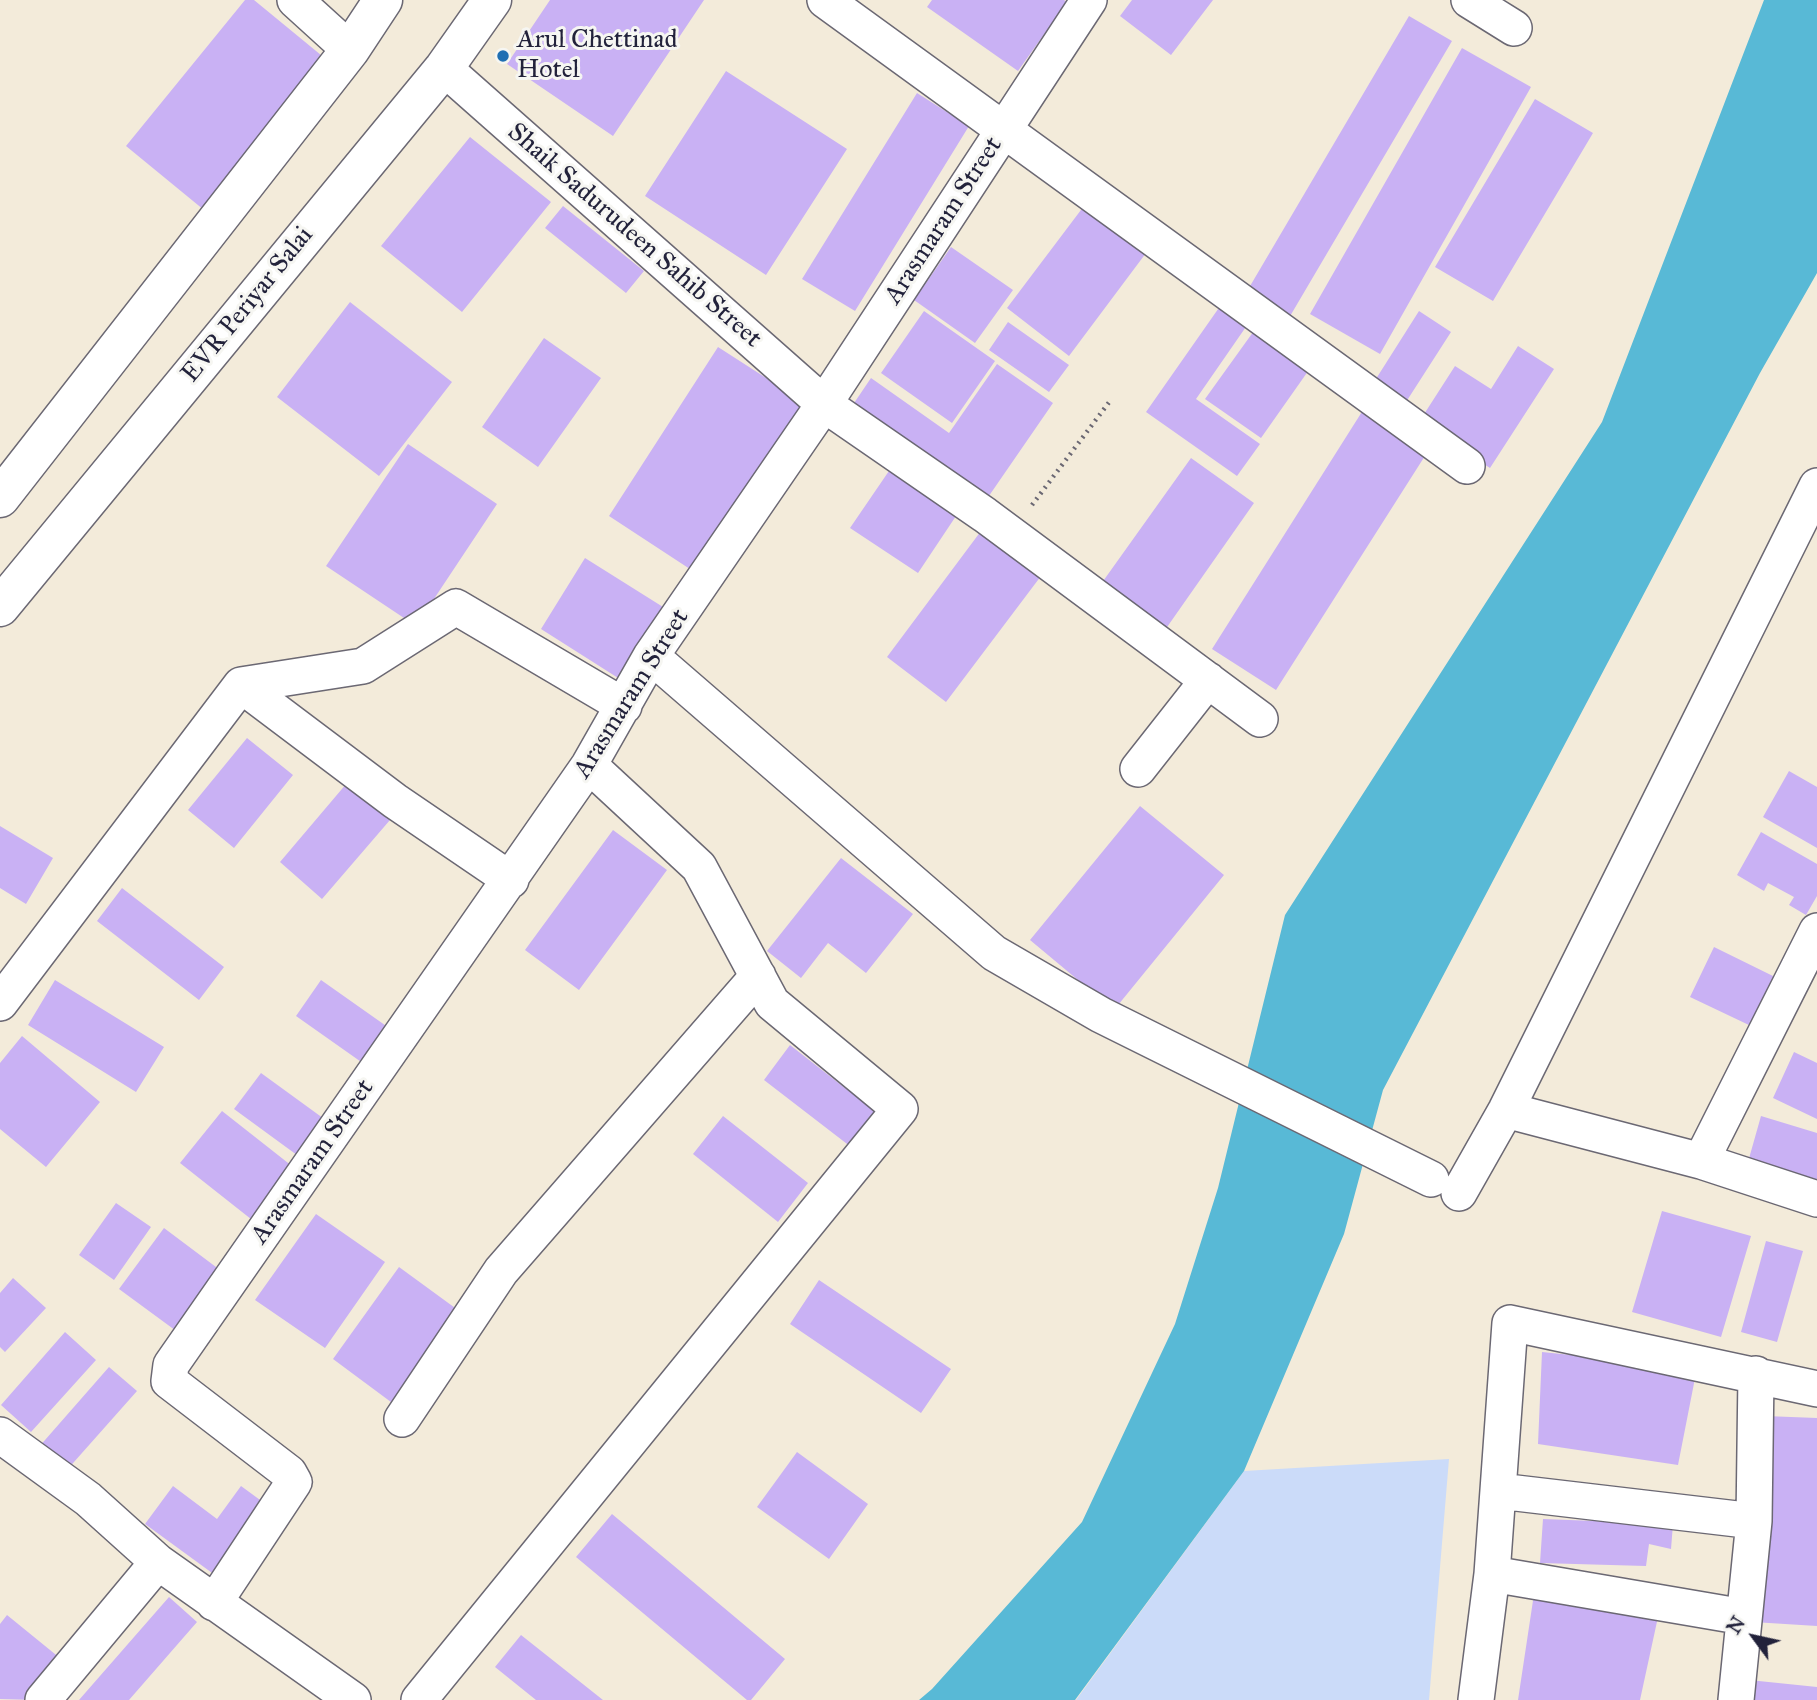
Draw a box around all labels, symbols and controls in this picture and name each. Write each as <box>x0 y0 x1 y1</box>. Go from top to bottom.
place label: Arul Chettinad Hotel <box>517 25 677 86</box>
marker: Arul Chettinad Hotel <box>495 48 511 64</box>
street label: Shaik Sadurudeen Sahib Street <box>501 117 767 355</box>
street label: Arasmaram Street <box>878 131 1010 311</box>
street label: EVR Periyar Salai <box>176 221 320 389</box>
street label: Arasmaram Street <box>568 604 696 784</box>
street label: Arasmaram Street <box>245 1074 381 1250</box>
north arrow <box>1719 1602 1789 1672</box>
text: N <box>1722 1612 1750 1638</box>

